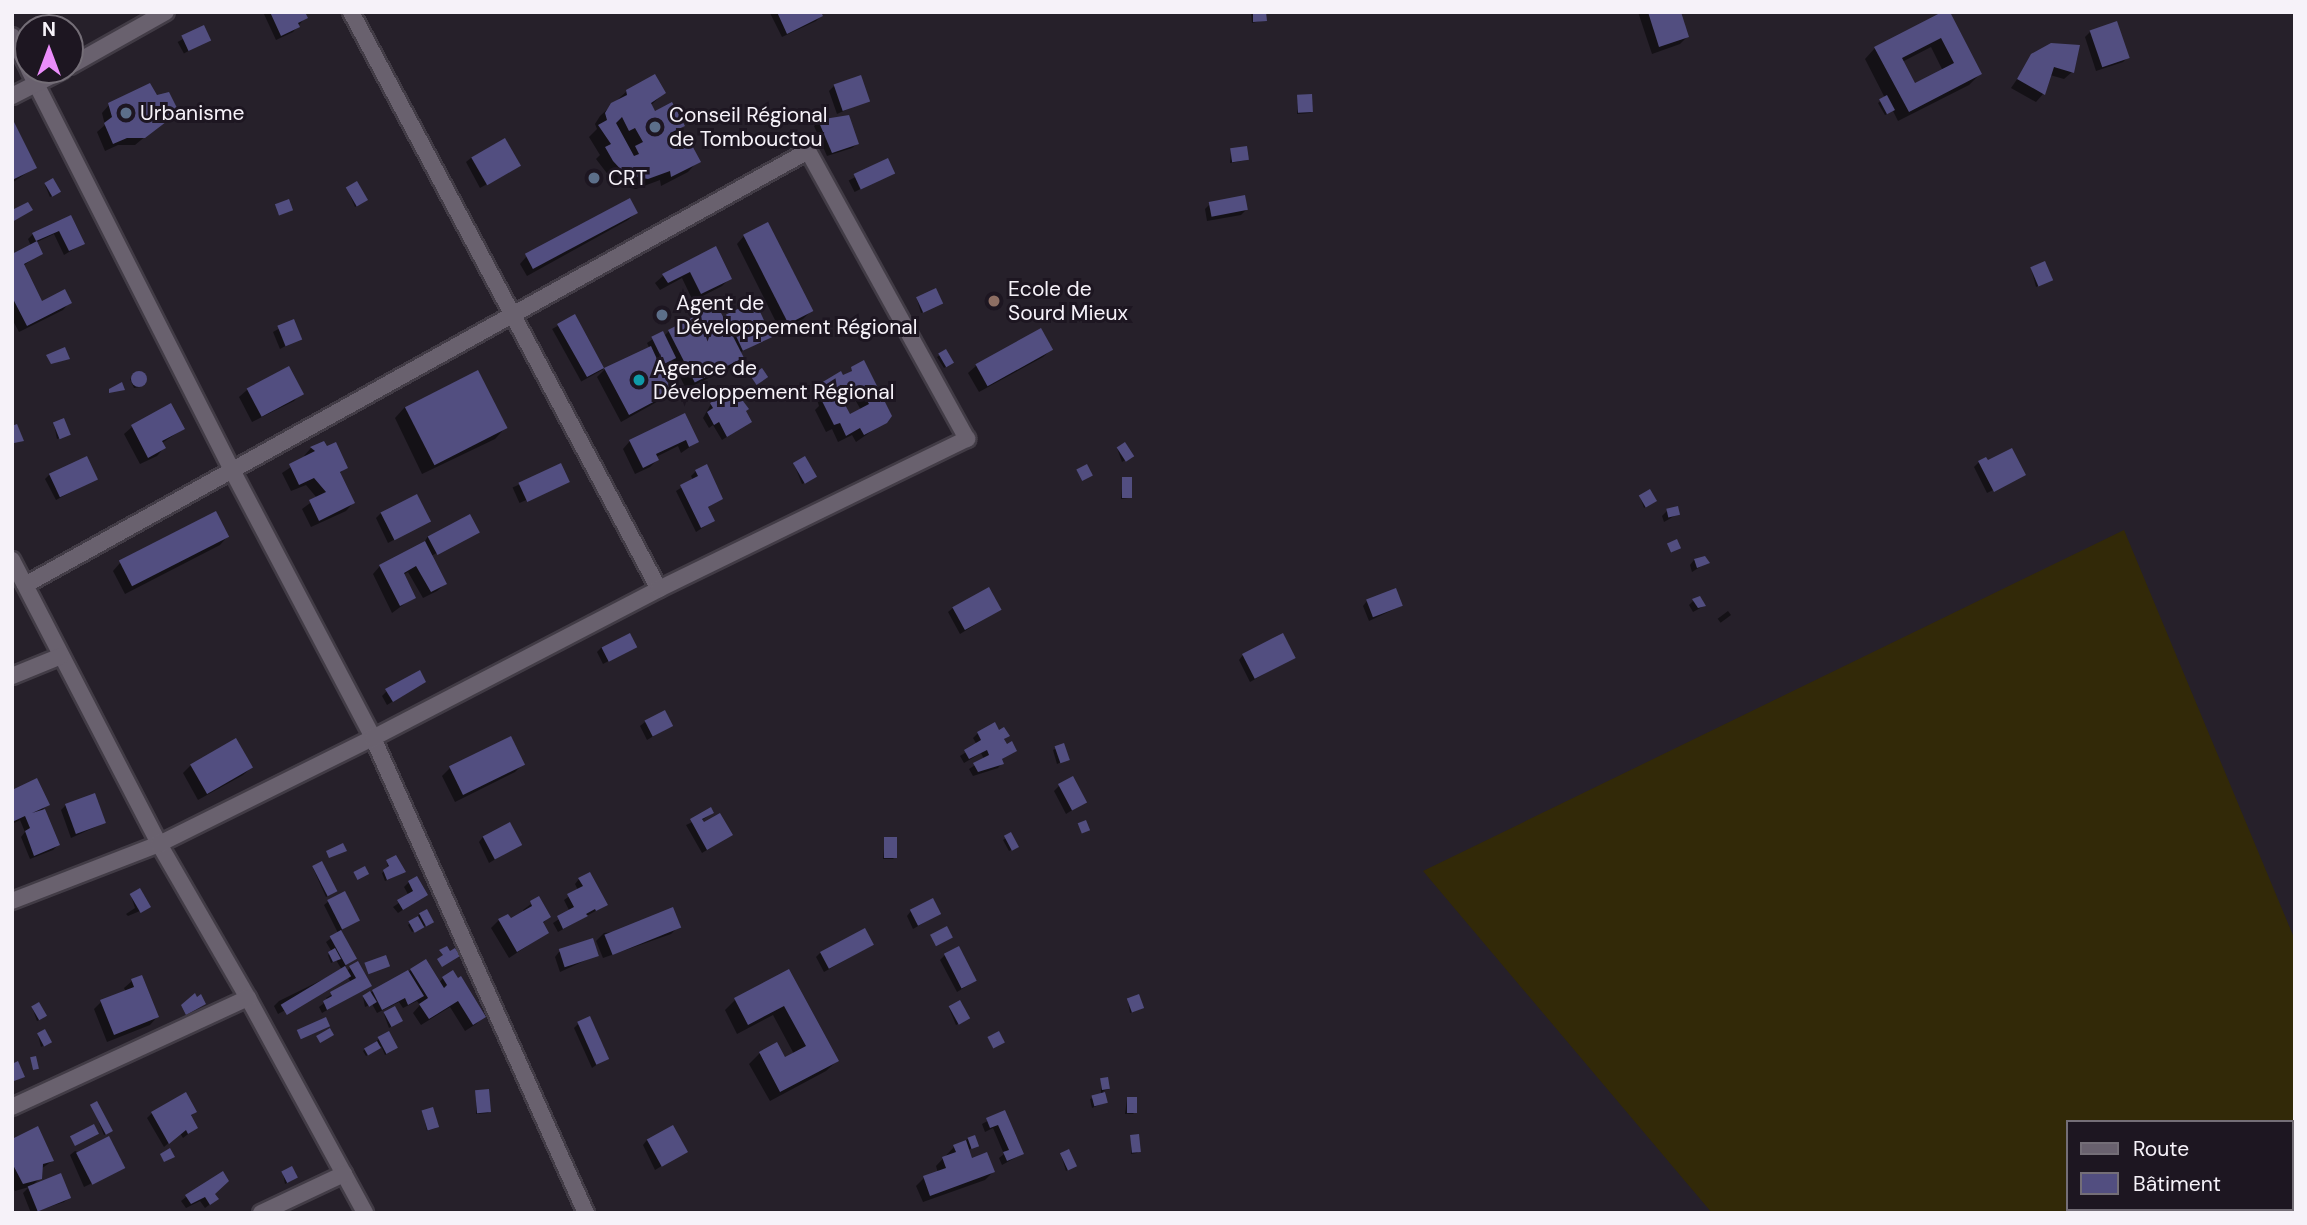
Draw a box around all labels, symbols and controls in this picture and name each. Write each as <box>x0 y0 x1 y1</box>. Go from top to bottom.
north arrow <box>14 14 84 84</box>
text: N <box>42 17 56 42</box>
place label: Urbanisme <box>140 100 244 126</box>
place label: Conseil Régional de Tombouctou <box>669 102 827 152</box>
marker: Urbanisme <box>118 105 134 121</box>
marker: Conseil Régional de Tombouctou <box>647 119 663 135</box>
place label: CRT <box>608 165 647 191</box>
marker: CRT <box>586 170 602 186</box>
place label: Ecole de Sourd Mieux <box>1008 276 1128 326</box>
place label: Agent de Développement Régional <box>676 290 917 340</box>
marker: Ecole de Sourd Mieux <box>986 293 1002 309</box>
marker: Agent de Développement Régional <box>654 307 670 323</box>
place label: Agence de Développement Régional <box>653 355 894 405</box>
marker: Agence de Développement Régional <box>631 372 647 388</box>
legend <box>2066 1120 2293 1211</box>
text: Route <box>2133 1135 2189 1163</box>
text: Bâtiment <box>2133 1170 2221 1198</box>

